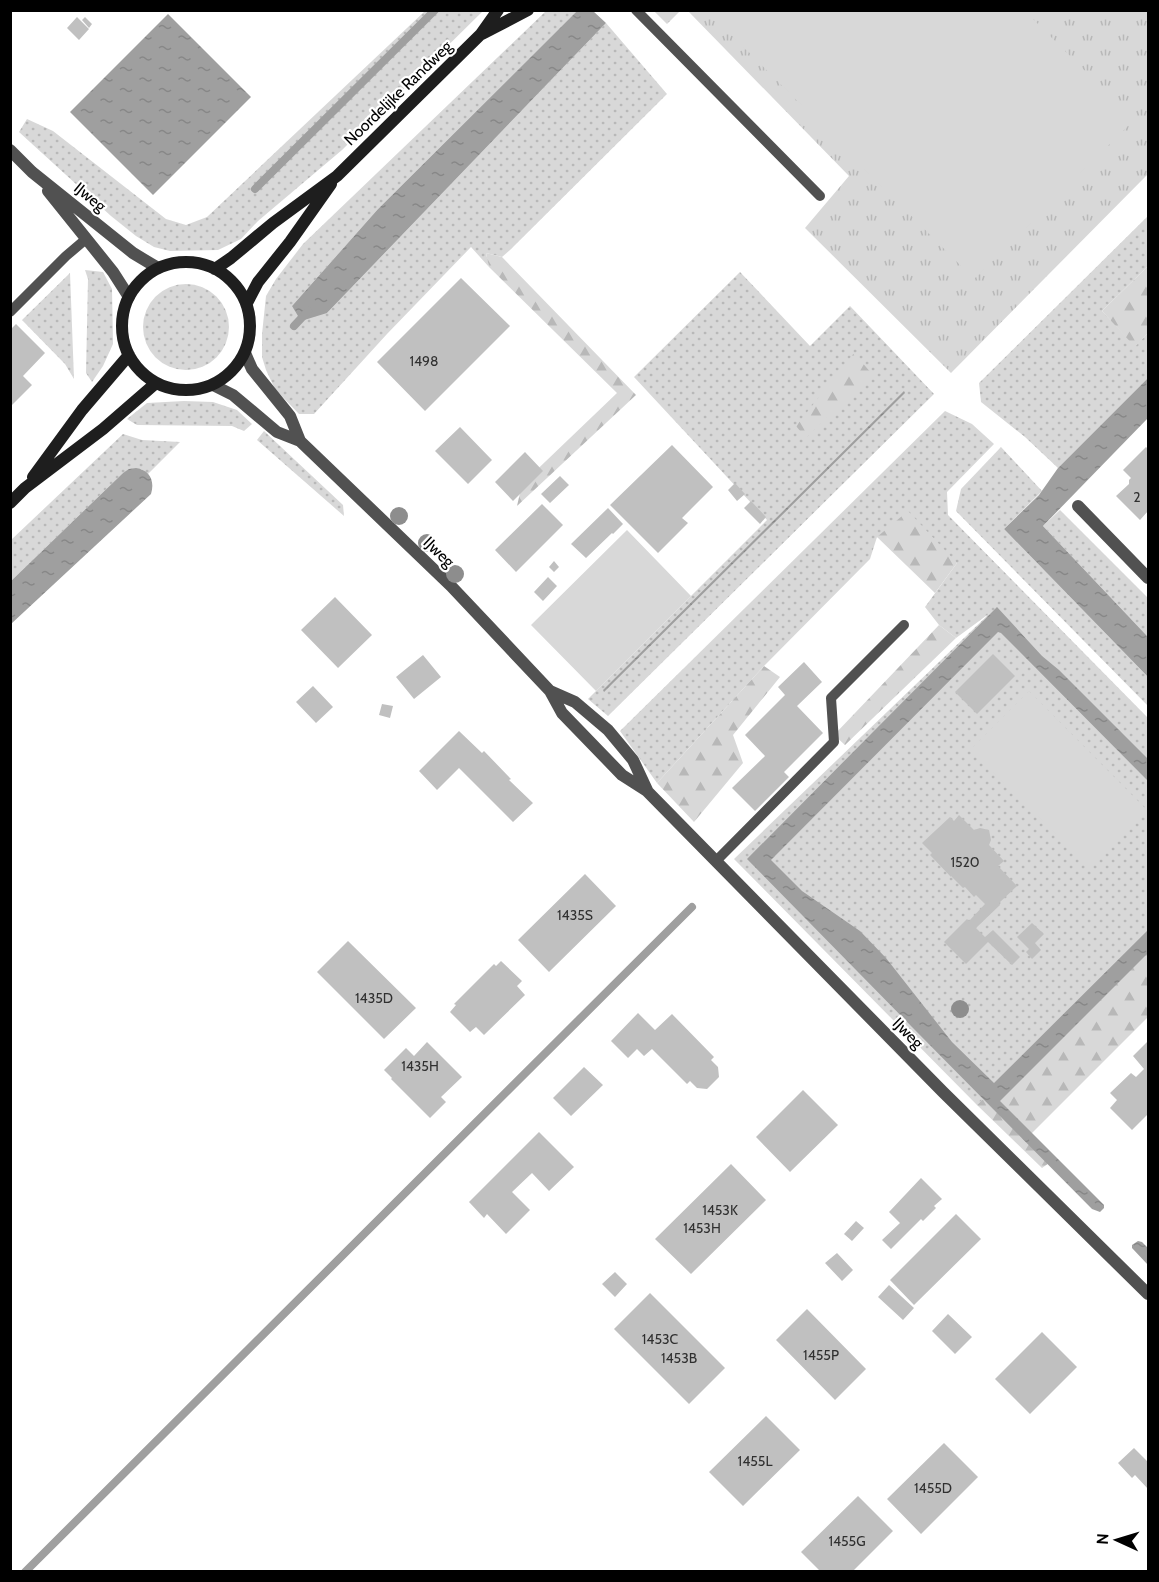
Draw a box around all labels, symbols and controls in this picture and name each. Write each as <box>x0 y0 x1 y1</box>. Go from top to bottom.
street label: Noordelijke Randweg <box>340 36 457 149</box>
street label: IJweg <box>70 178 111 216</box>
house number: 1498 <box>409 352 439 370</box>
house number: 2 <box>1133 488 1141 506</box>
street label: IJweg <box>420 533 459 572</box>
house number: 1520 <box>950 853 980 871</box>
house number: 1435S <box>557 906 593 924</box>
house number: 1435D <box>355 989 393 1007</box>
street label: IJweg <box>889 1014 928 1053</box>
house number: 1435H <box>401 1057 439 1075</box>
house number: 1453K <box>702 1201 738 1219</box>
house number: 1453H <box>683 1219 721 1237</box>
house number: 1453C <box>642 1330 679 1348</box>
house number: 1455P <box>803 1346 839 1364</box>
house number: 1453B <box>661 1349 697 1367</box>
house number: 1455L <box>738 1452 772 1470</box>
house number: 1455D <box>914 1479 952 1497</box>
north arrow <box>1087 1510 1147 1570</box>
house number: 1455G <box>828 1532 866 1550</box>
text: N <box>1093 1533 1112 1545</box>

